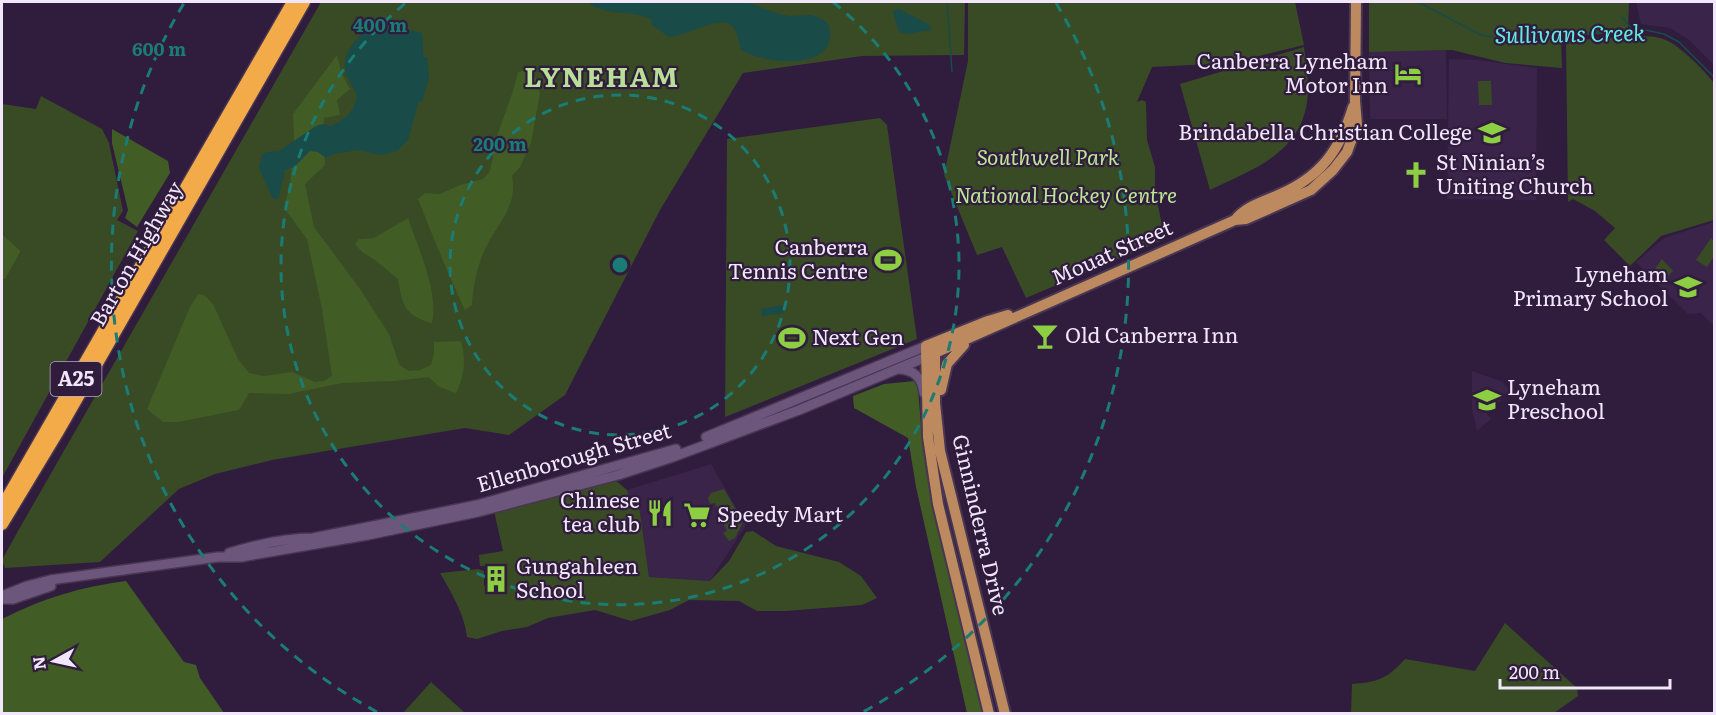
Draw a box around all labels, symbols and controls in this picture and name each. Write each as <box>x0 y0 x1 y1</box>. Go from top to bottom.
text: 400 m <box>353 11 407 38</box>
water label: Sullivans Creek <box>1494 15 1646 50</box>
text: 600 m <box>132 35 186 62</box>
place label: Canberra Lyneham Motor Inn <box>1196 44 1388 99</box>
district label: LYNEHAM <box>524 55 680 95</box>
hotel icon: Canberra Lyneham Motor Inn <box>1393 59 1423 89</box>
place label: Brindabella Christian College <box>1178 115 1472 146</box>
school or university icon: Brindabella Christian College <box>1477 118 1507 148</box>
text: 200 m <box>473 130 527 157</box>
park label: Southwell Park <box>977 140 1120 171</box>
place label: St Ninian’s Uniting Church <box>1436 145 1593 200</box>
church icon: St Ninian’s Uniting Church <box>1401 160 1431 190</box>
street label: Barton Highway <box>81 174 189 331</box>
park label: National Hockey Centre <box>955 178 1177 209</box>
street label: Mouat Street <box>1045 210 1177 291</box>
place label: Canberra Tennis Centre <box>728 230 869 285</box>
sports icon: Canberra Tennis Centre <box>873 245 903 275</box>
centre of rings <box>610 255 630 275</box>
place label: Lyneham Primary School <box>1513 257 1668 312</box>
school or university icon: Lyneham Primary School <box>1673 272 1703 302</box>
place label: Old Canberra Inn <box>1065 318 1239 349</box>
place label: Next Gen <box>812 320 904 351</box>
bar icon: Old Canberra Inn <box>1030 321 1060 351</box>
sports icon: Next Gen <box>777 323 807 353</box>
road number: A25 <box>50 362 101 396</box>
place label: Lyneham Preschool <box>1507 370 1605 425</box>
school or university icon: Lyneham Preschool <box>1472 385 1502 415</box>
street label: Ellenborough Street <box>472 413 675 498</box>
street label: Ginninderra Drive <box>947 431 1018 618</box>
place label: Chinese tea club <box>560 483 640 538</box>
place label: Speedy Mart <box>717 497 843 528</box>
restaurant icon: Chinese tea club <box>645 498 675 528</box>
supermarket icon: Speedy Mart <box>682 500 712 530</box>
place label: Gungahleen School <box>516 549 638 604</box>
building icon: Gungahleen School <box>481 564 511 594</box>
north arrow <box>24 631 84 691</box>
scale bar <box>1500 652 1670 690</box>
text: N <box>25 655 51 672</box>
text: 200 m <box>1509 658 1560 685</box>

